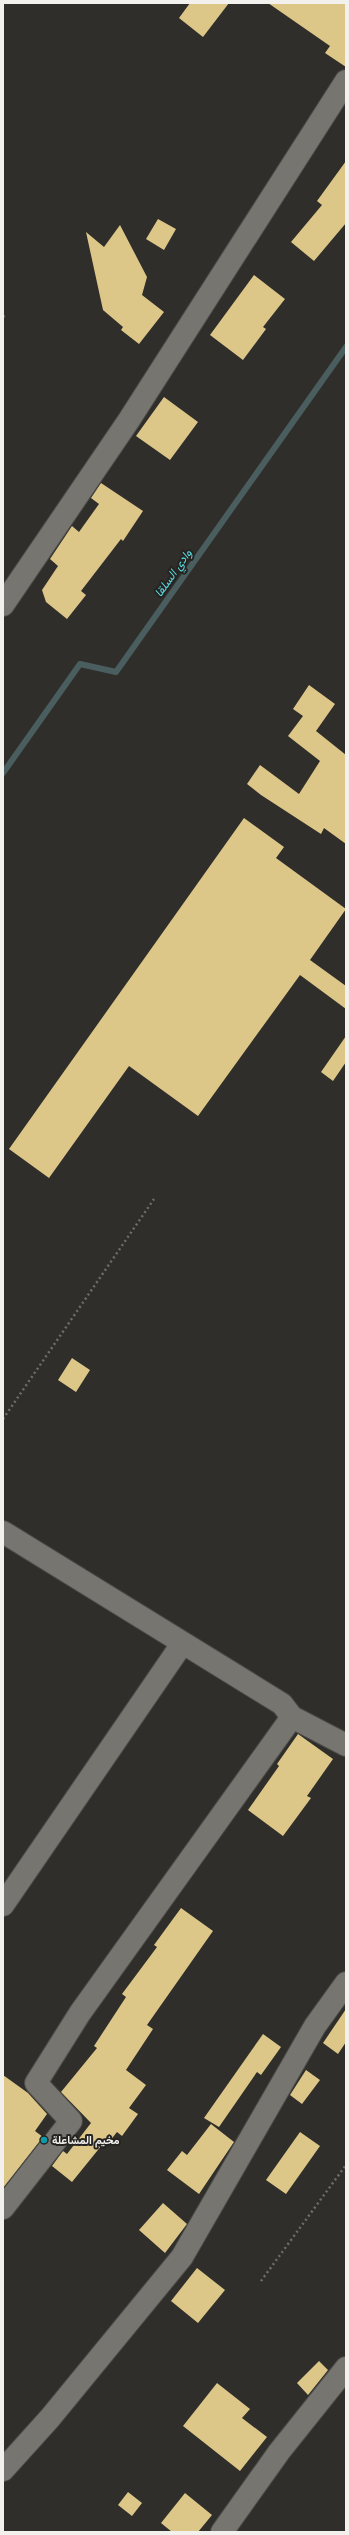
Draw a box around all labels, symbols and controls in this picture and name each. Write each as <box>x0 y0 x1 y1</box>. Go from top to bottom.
water label: وادي السلقا <box>152 546 197 601</box>
place label: مخيم المشاعلة <box>52 2134 120 2148</box>
marker: مخيم المشاعلة <box>39 2135 49 2145</box>

